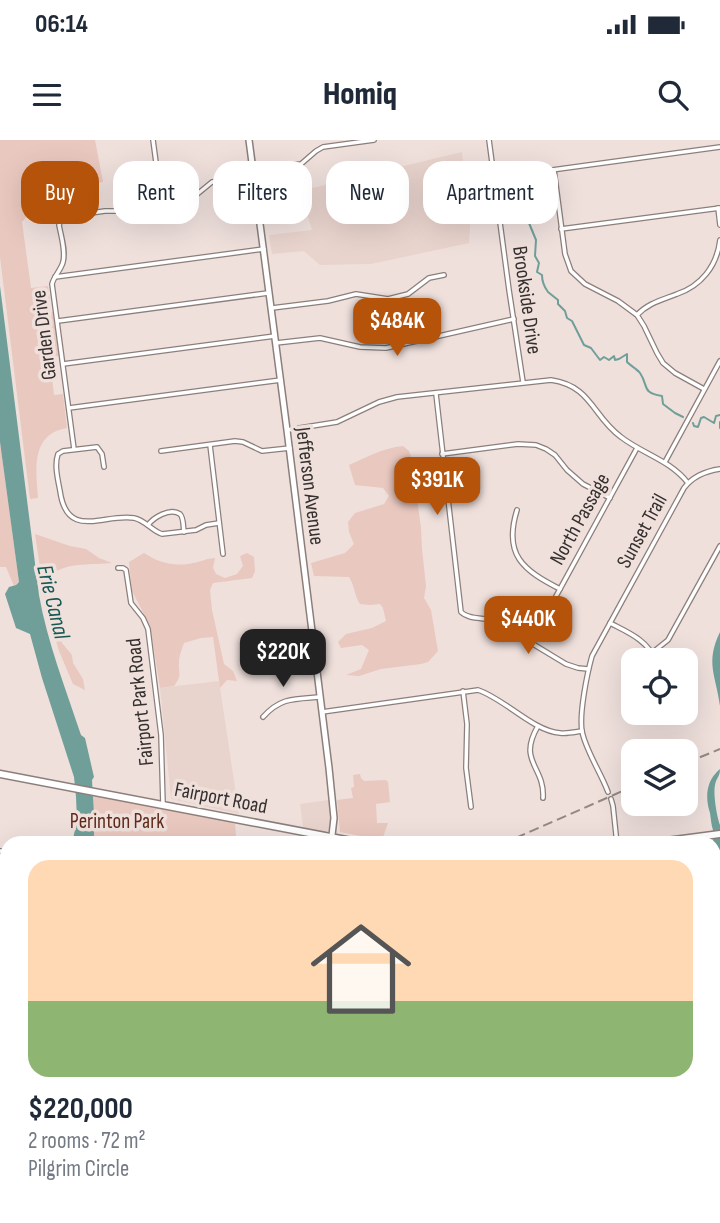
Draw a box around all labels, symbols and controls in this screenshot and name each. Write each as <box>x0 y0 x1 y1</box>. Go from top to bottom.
text: 06:14 <box>35 9 88 40</box>
text: Homiq <box>323 75 397 114</box>
icon: menu <box>28 76 66 114</box>
icon: search <box>654 76 692 114</box>
chip: Buy <box>21 161 99 224</box>
chip: Rent <box>113 161 199 224</box>
chip: Filters <box>213 161 312 224</box>
chip: New <box>326 161 409 224</box>
chip: Apartment <box>423 161 558 224</box>
street label: Brookside Drive <box>507 244 547 356</box>
street label: Garden Drive <box>26 289 62 381</box>
pin: $484K <box>348 298 446 358</box>
text: $484K <box>369 307 425 335</box>
street label: Jefferson Avenue <box>290 425 330 546</box>
pin: $391K <box>388 458 486 517</box>
text: $391K <box>410 466 464 494</box>
street label: North Passage <box>545 469 615 569</box>
street label: Sunset Trail <box>611 490 673 572</box>
water label: Erie Canal <box>30 562 76 643</box>
pin: $440K <box>479 596 577 656</box>
text: $440K <box>500 605 556 633</box>
pin: $220K <box>234 630 332 689</box>
street label: Fairport Park Road <box>121 637 159 767</box>
text: $220K <box>256 638 310 666</box>
map controls <box>621 648 698 816</box>
button: locate <box>621 648 698 725</box>
button: layers <box>621 739 698 816</box>
street label: Fairport Road <box>172 777 270 819</box>
park label: Perinton Park <box>70 809 164 834</box>
icon: home <box>298 906 424 1032</box>
text: $220,000 <box>28 1091 133 1127</box>
text: 2 rooms · 72 m² <box>28 1127 146 1155</box>
text: Pilgrim Circle <box>28 1155 129 1183</box>

